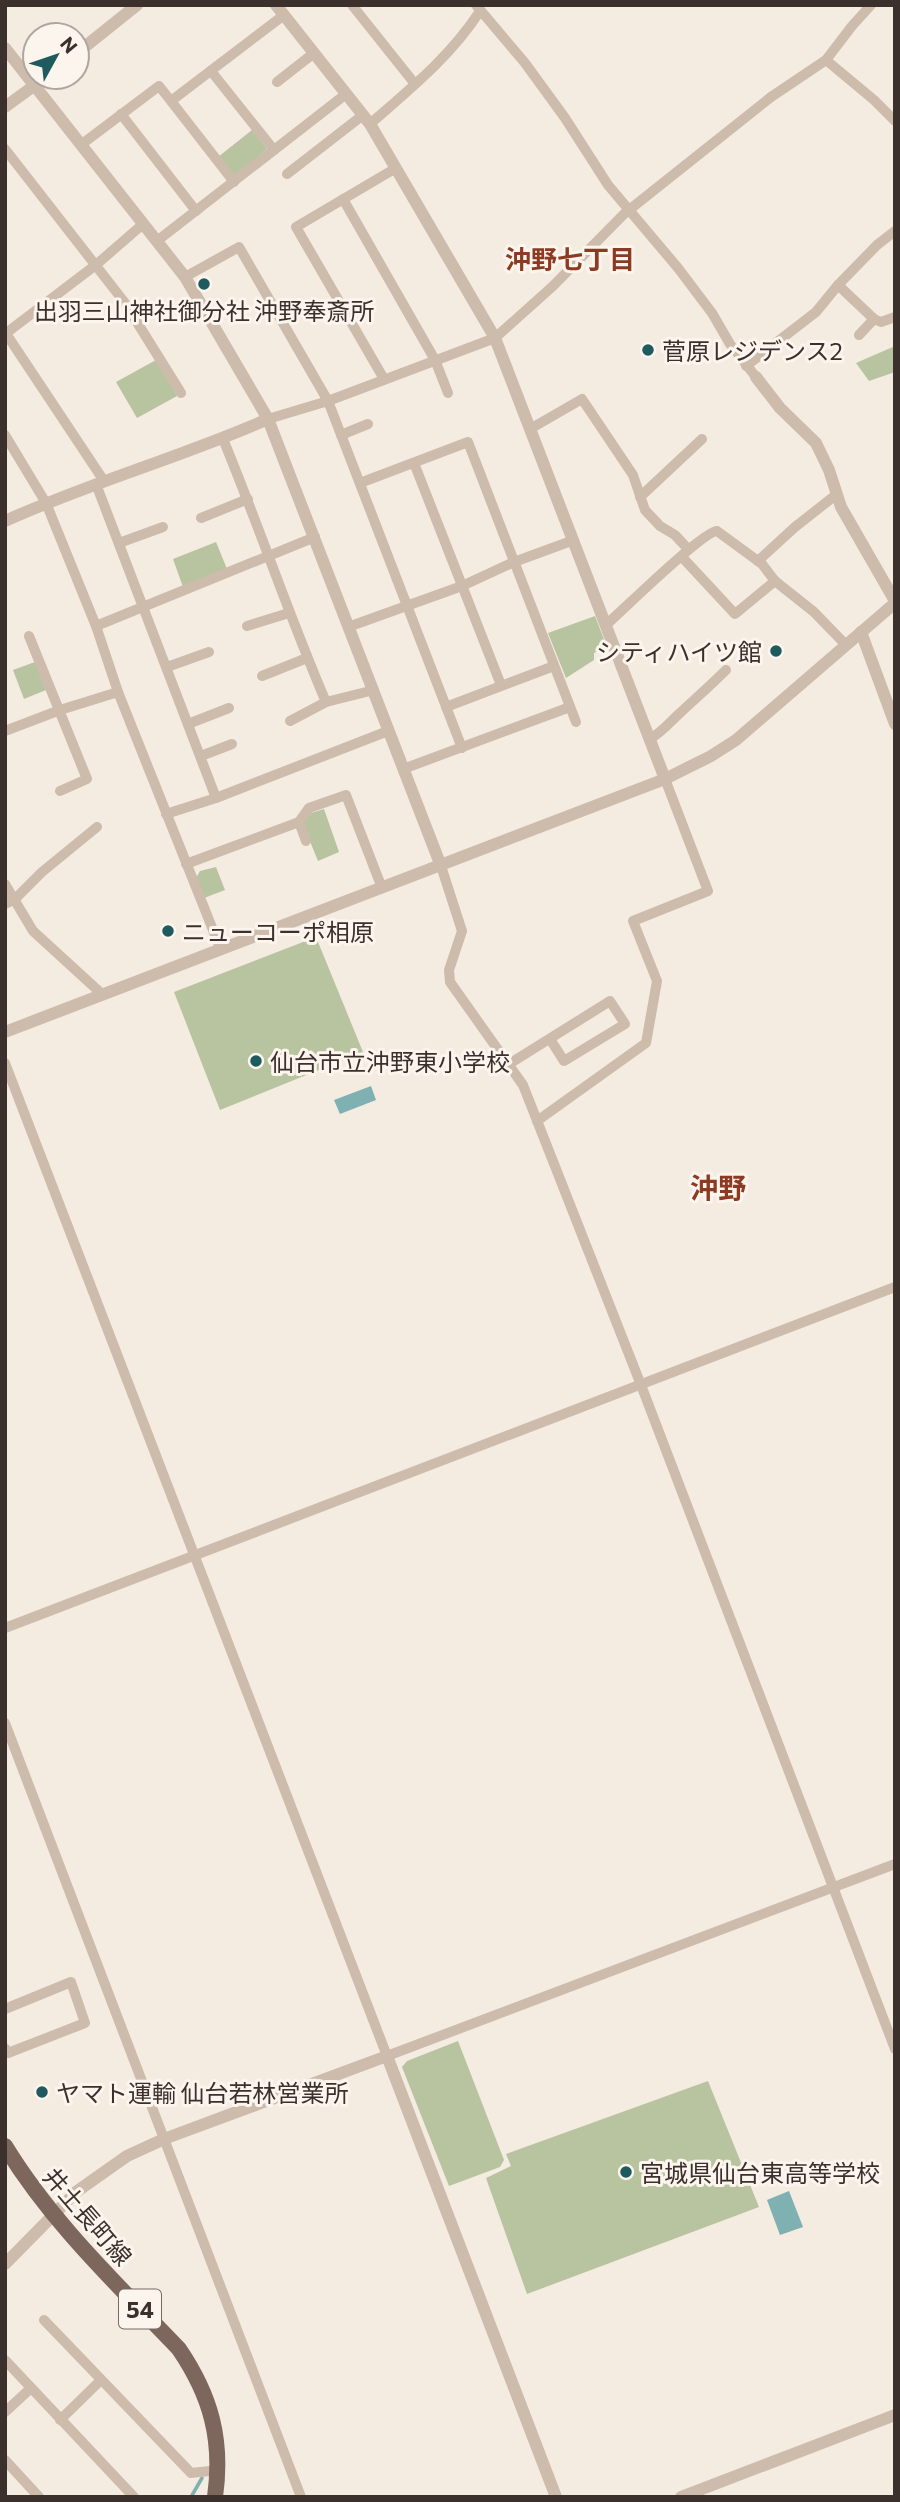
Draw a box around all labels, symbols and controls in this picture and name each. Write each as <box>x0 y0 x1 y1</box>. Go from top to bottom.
north arrow <box>21 21 91 91</box>
text: N <box>56 32 83 58</box>
district label: 沖野七丁目 <box>505 243 635 274</box>
marker: 出羽三山神社御分社 沖野奉斎所 <box>196 276 212 292</box>
place label: 出羽三山神社御分社 沖野奉斎所 <box>34 296 374 325</box>
place label: 菅原レジデンス2 <box>662 336 843 365</box>
marker: 菅原レジデンス2 <box>640 342 656 358</box>
place label: シティハイツ館 <box>596 637 762 666</box>
marker: シティハイツ館 <box>768 643 784 659</box>
place label: ニューコーポ相原 <box>182 917 374 946</box>
marker: ニューコーポ相原 <box>160 923 176 939</box>
place label: 仙台市立沖野東小学校 <box>270 1047 510 1076</box>
marker: 仙台市立沖野東小学校 <box>248 1053 264 1069</box>
district label: 沖野 <box>690 1170 746 1204</box>
place label: ヤマト運輸 仙台若林営業所 <box>56 2078 349 2107</box>
marker: ヤマト運輸 仙台若林営業所 <box>34 2084 50 2100</box>
place label: 宮城県仙台東高等学校 <box>640 2158 880 2187</box>
street label: 井土長町線 <box>38 2161 138 2271</box>
marker: 宮城県仙台東高等学校 <box>618 2164 634 2180</box>
road number: 54 <box>119 2290 161 2328</box>

